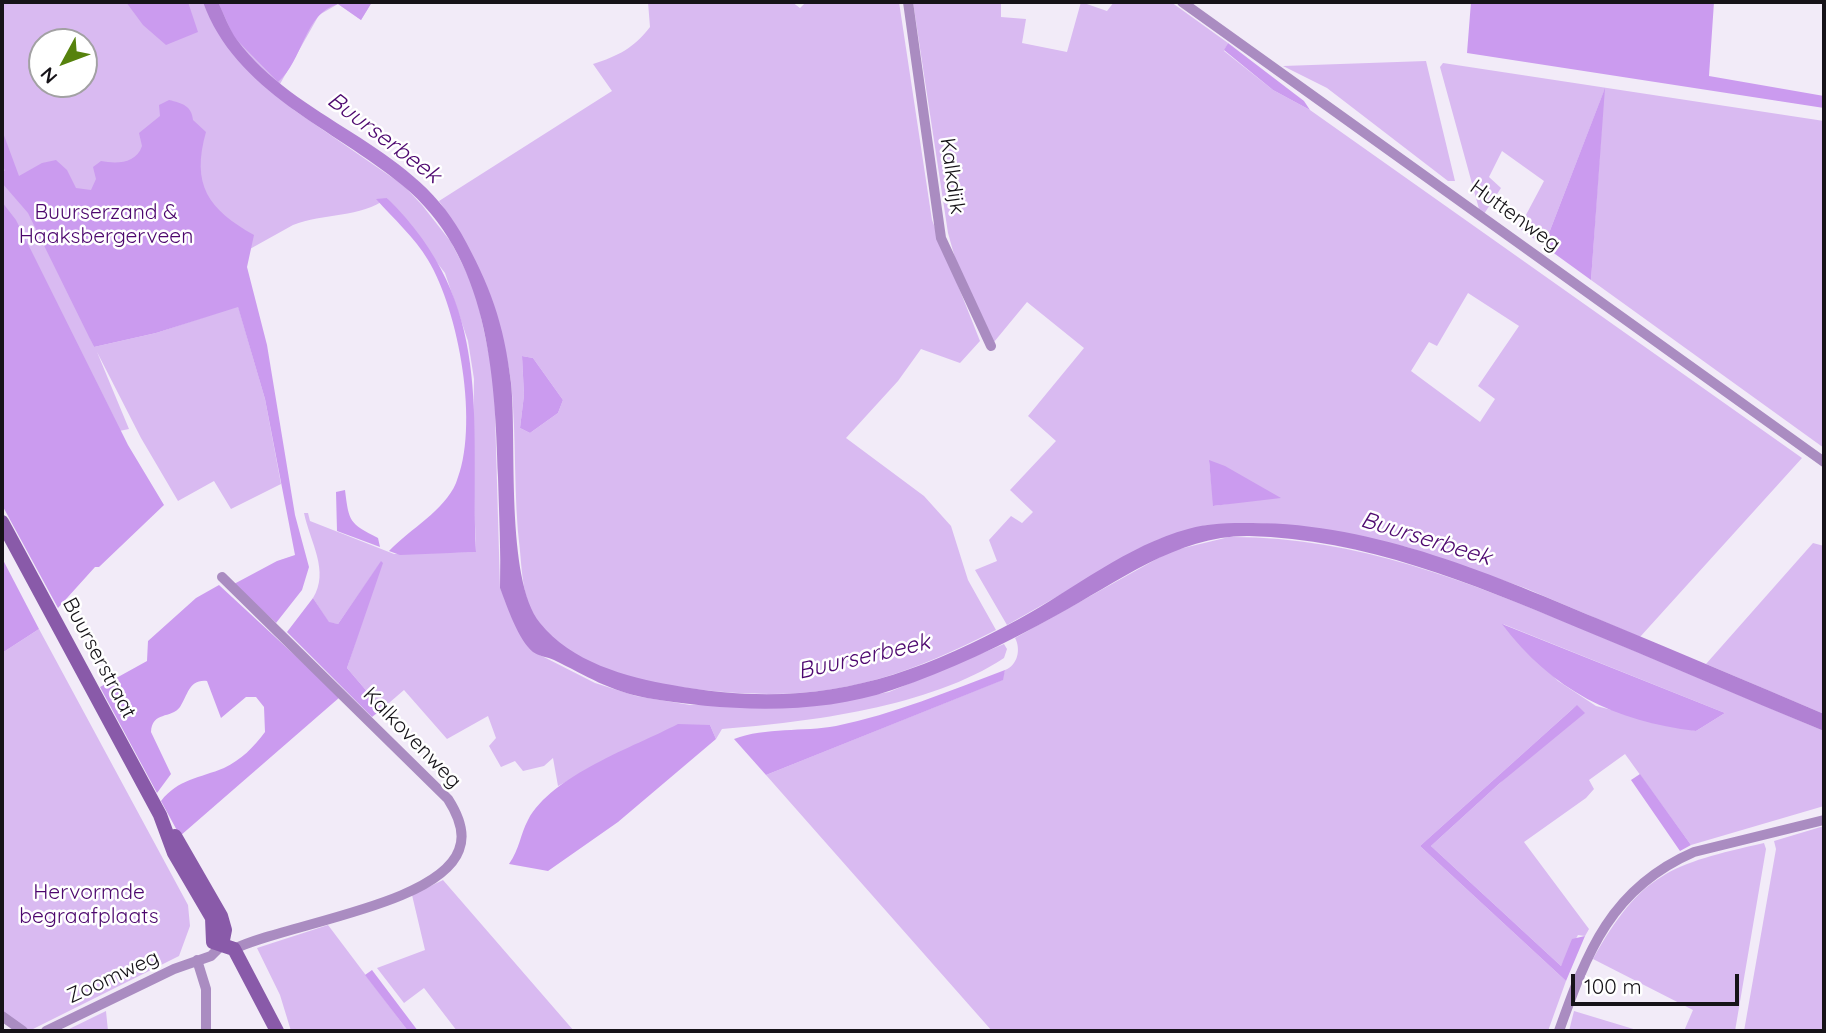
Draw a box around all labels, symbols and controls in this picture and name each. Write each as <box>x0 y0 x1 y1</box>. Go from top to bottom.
north arrow <box>28 28 98 98</box>
text: N <box>35 62 62 89</box>
water label: Buurserbeek <box>322 86 446 190</box>
street label: Kalkdijk <box>934 136 970 216</box>
street label: Huttenweg <box>1465 175 1565 257</box>
park label: Buurserzand & Haaksbergerveen <box>19 200 193 250</box>
water label: Buurserbeek <box>1357 506 1495 572</box>
street label: Buurserstraat <box>57 593 141 723</box>
water label: Buurserbeek <box>795 628 933 686</box>
street label: Kalkovenweg <box>358 682 466 794</box>
park label: Hervormde begraafplaats <box>19 880 159 930</box>
street label: Zoomweg <box>63 945 163 1009</box>
scale bar <box>1574 960 1742 1004</box>
text: 100 m <box>1584 973 1642 999</box>

